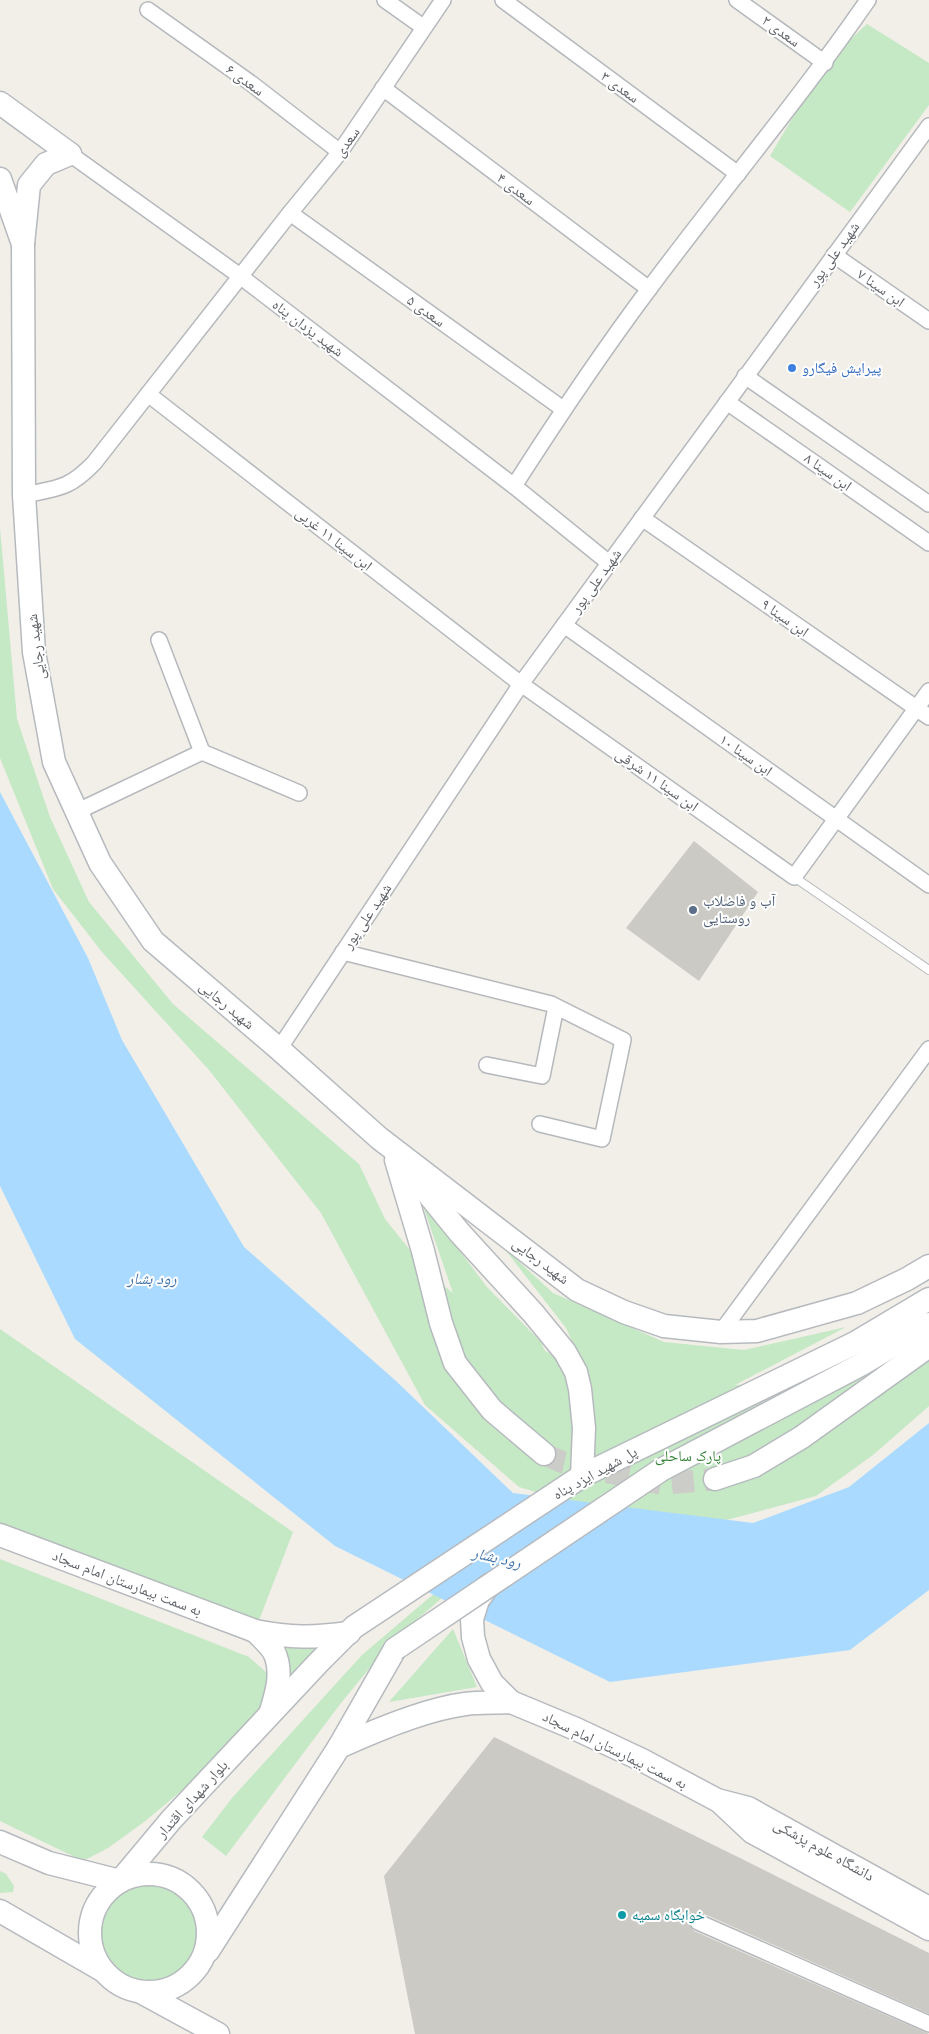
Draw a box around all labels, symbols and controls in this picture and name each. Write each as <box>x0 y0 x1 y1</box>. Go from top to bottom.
street label: سعدی ۲ <box>758 11 804 52</box>
street label: سعدی ۶ <box>222 60 268 101</box>
street label: سعدی ۳ <box>597 67 643 108</box>
street label: سعدی <box>330 123 365 161</box>
street label: سعدی ۴ <box>493 169 539 210</box>
street label: شهید علی پور <box>804 218 864 291</box>
street label: ابن سینا ۷ <box>853 265 908 312</box>
street label: سعدی ۵ <box>403 291 449 332</box>
street label: شهید یزدان پناه <box>268 295 347 362</box>
place label: پیرایش فیگارو <box>802 359 881 378</box>
marker: پیرایش فیگارو <box>786 362 798 374</box>
street label: ابن سینا ۸ <box>800 449 855 496</box>
street label: ابن سینا ۱۱ غربی <box>291 503 376 575</box>
street label: شهید علی پور <box>566 545 626 618</box>
street label: ابن سینا ۹ <box>757 595 812 642</box>
street label: شهید رجایی <box>23 613 50 681</box>
street label: ابن سینا ۱۰ <box>715 730 776 781</box>
street label: ابن سینا ۱۱ شرقی <box>612 745 702 816</box>
street label: شهید علی پور <box>338 880 396 954</box>
place label: آب و فاضلاب روستایی <box>703 892 776 928</box>
marker: آب و فاضلاب روستایی <box>687 904 699 916</box>
street label: شهید رجایی <box>195 977 258 1034</box>
street label: شهید رجایی <box>508 1234 573 1289</box>
water label: رود بشار <box>126 1269 177 1288</box>
street label: پل شهید ایزد پناه <box>550 1442 641 1504</box>
park label: پارک ساحلی <box>655 1447 721 1466</box>
water label: رود بشار <box>470 1542 523 1572</box>
street label: به سمت بیمارستان امام سجاد <box>49 1546 204 1621</box>
street label: به سمت بیمارستان امام سجاد <box>539 1707 690 1794</box>
street label: بلوار شهدای اقتدار <box>152 1756 233 1843</box>
street label: دانشگاه علوم پزشکی <box>770 1815 877 1886</box>
place label: خوابگاه سمیه <box>632 1906 705 1924</box>
marker: خوابگاه سمیه <box>616 1909 628 1921</box>

